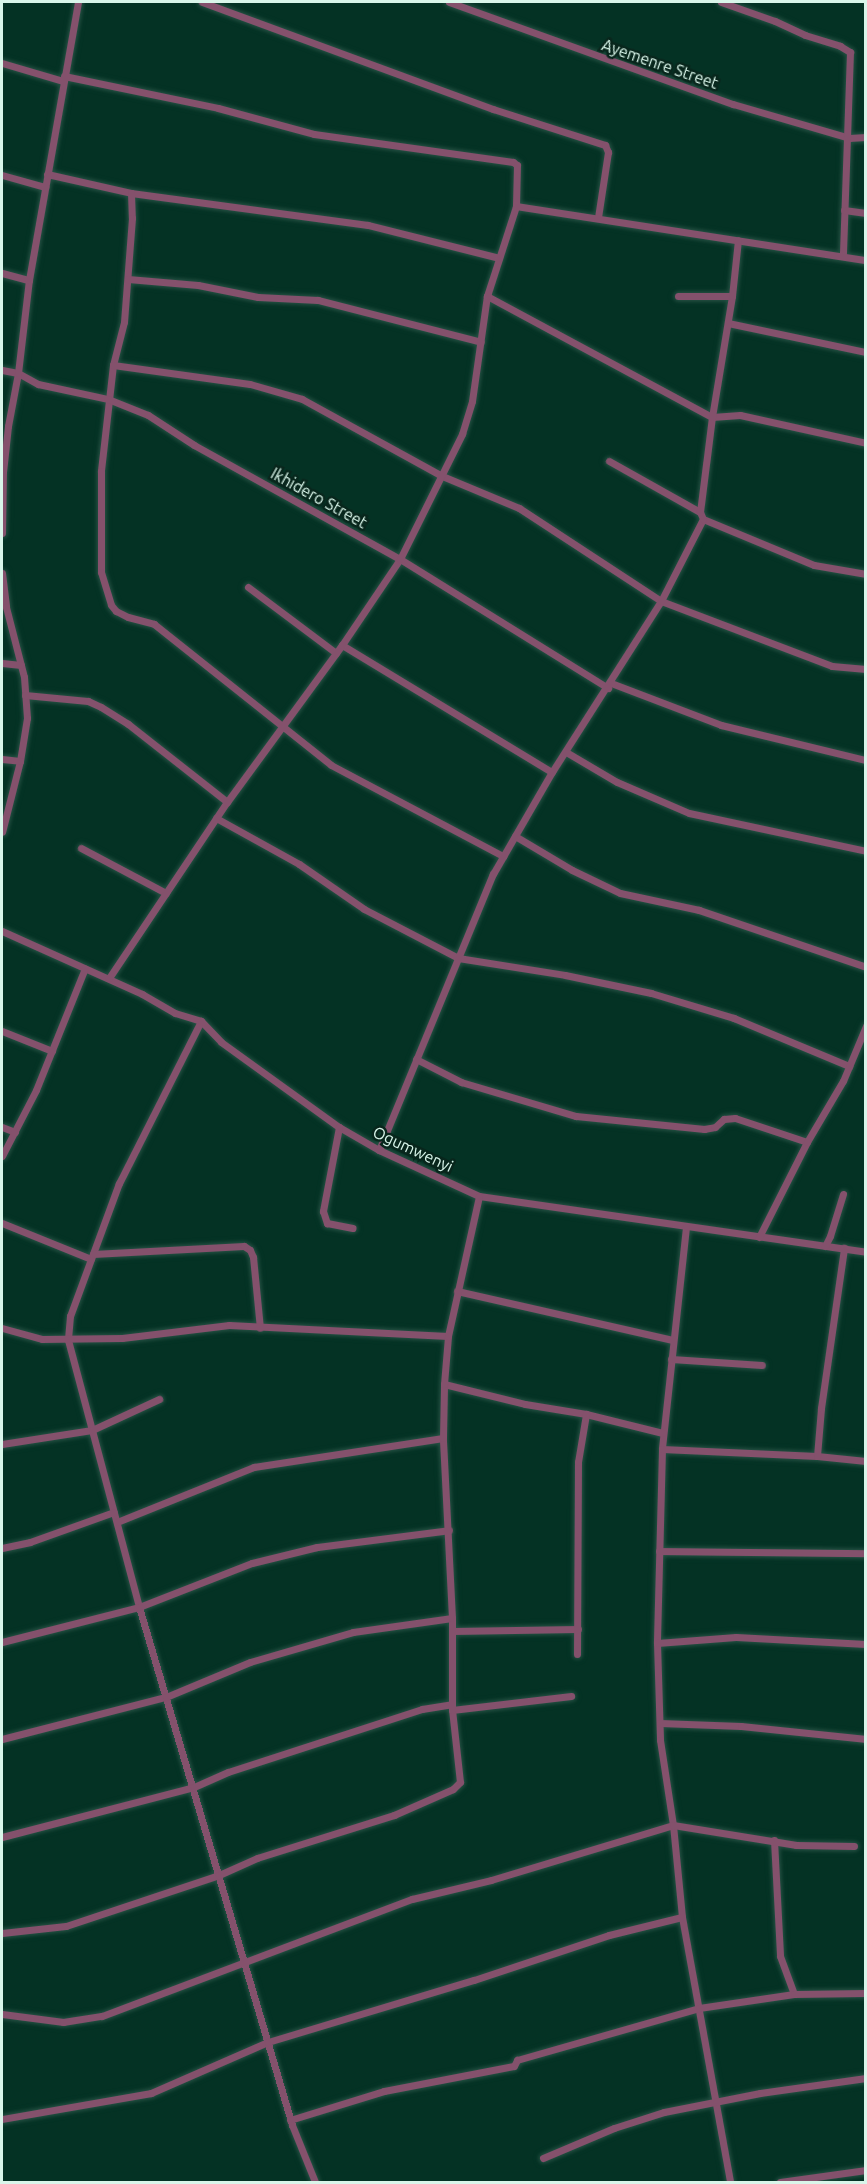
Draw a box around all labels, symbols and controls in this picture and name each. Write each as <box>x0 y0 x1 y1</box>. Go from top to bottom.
street label: Ayemenre Street <box>599 35 721 93</box>
street label: Ikhidero Street <box>267 464 371 532</box>
street label: Ogumwenyi <box>370 1122 456 1176</box>

